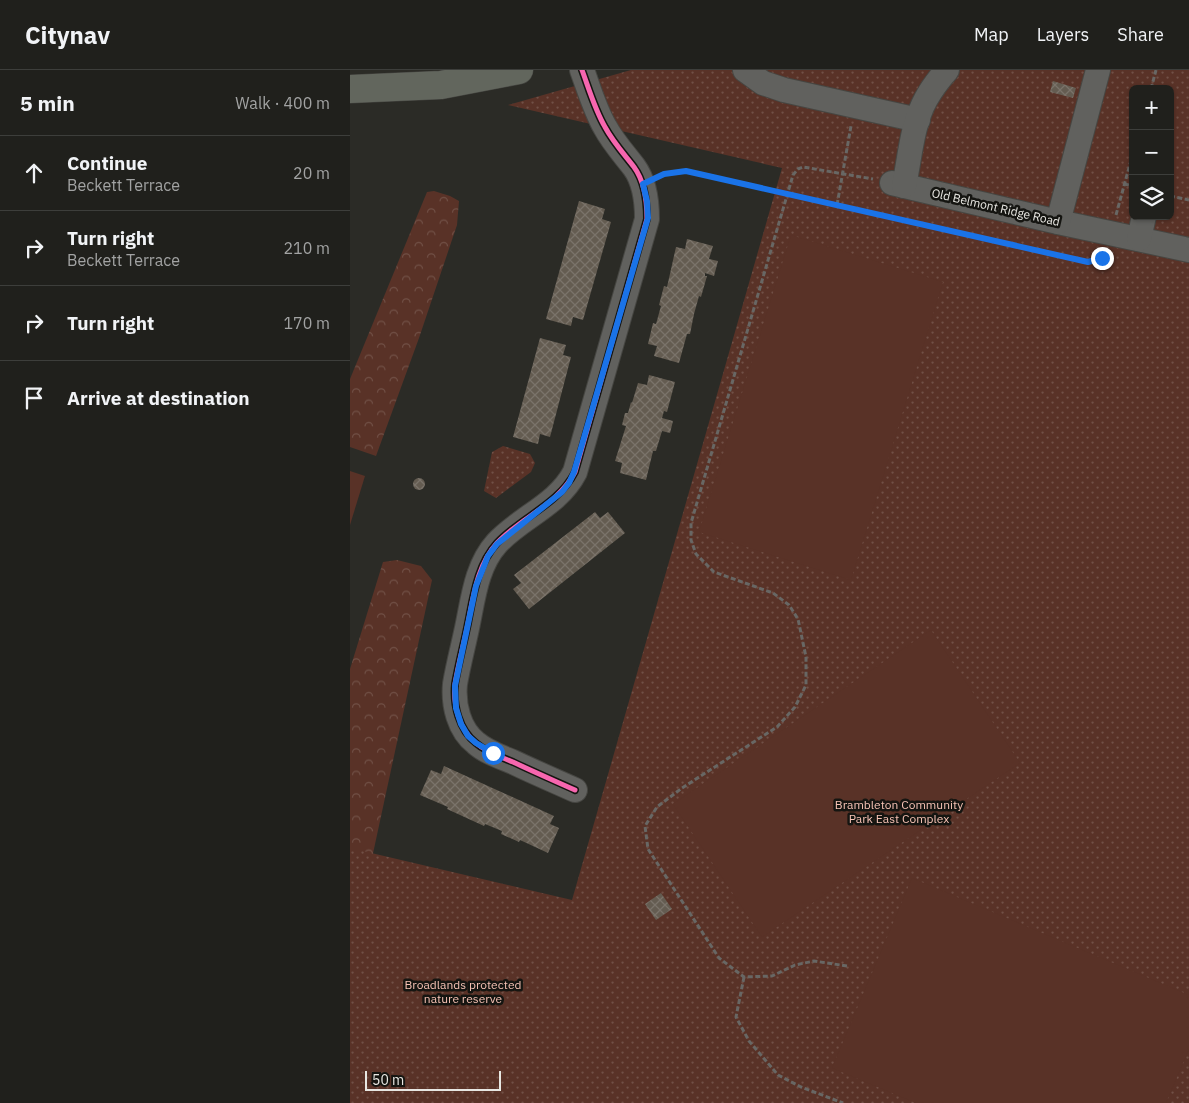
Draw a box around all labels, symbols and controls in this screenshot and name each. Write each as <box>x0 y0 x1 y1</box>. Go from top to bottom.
text: Citynav <box>25 19 110 51</box>
text: Map <box>974 23 1009 46</box>
text: Layers <box>1037 23 1089 46</box>
text: Share <box>1117 23 1164 46</box>
map controls <box>1129 85 1174 220</box>
button: + <box>1129 85 1174 130</box>
text: 5 min <box>20 89 75 117</box>
text: Walk · 400 m <box>235 93 330 113</box>
button: − <box>1129 130 1174 175</box>
text: Continue <box>67 151 147 175</box>
icon: ahead <box>20 159 48 187</box>
text: 20 m <box>293 163 330 183</box>
text: Beckett Terrace <box>67 175 180 195</box>
button: layers <box>1129 175 1174 220</box>
street label: Old Belmont Ridge Road <box>930 185 1062 229</box>
text: Turn right <box>67 226 154 250</box>
icon: right <box>20 234 48 262</box>
text: 210 m <box>283 238 330 258</box>
route end <box>1091 247 1114 270</box>
text: Beckett Terrace <box>67 250 180 270</box>
icon: right <box>20 309 48 337</box>
text: Turn right <box>67 311 154 335</box>
text: 170 m <box>283 313 330 333</box>
icon: arrive <box>20 384 48 412</box>
text: Arrive at destination <box>67 386 250 410</box>
route start <box>482 742 505 765</box>
park label: Brambleton Community Park East Complex <box>835 797 963 826</box>
park label: Broadlands protected nature reserve <box>405 977 521 1006</box>
scale bar <box>365 1068 501 1091</box>
text: 50 m <box>372 1071 404 1089</box>

